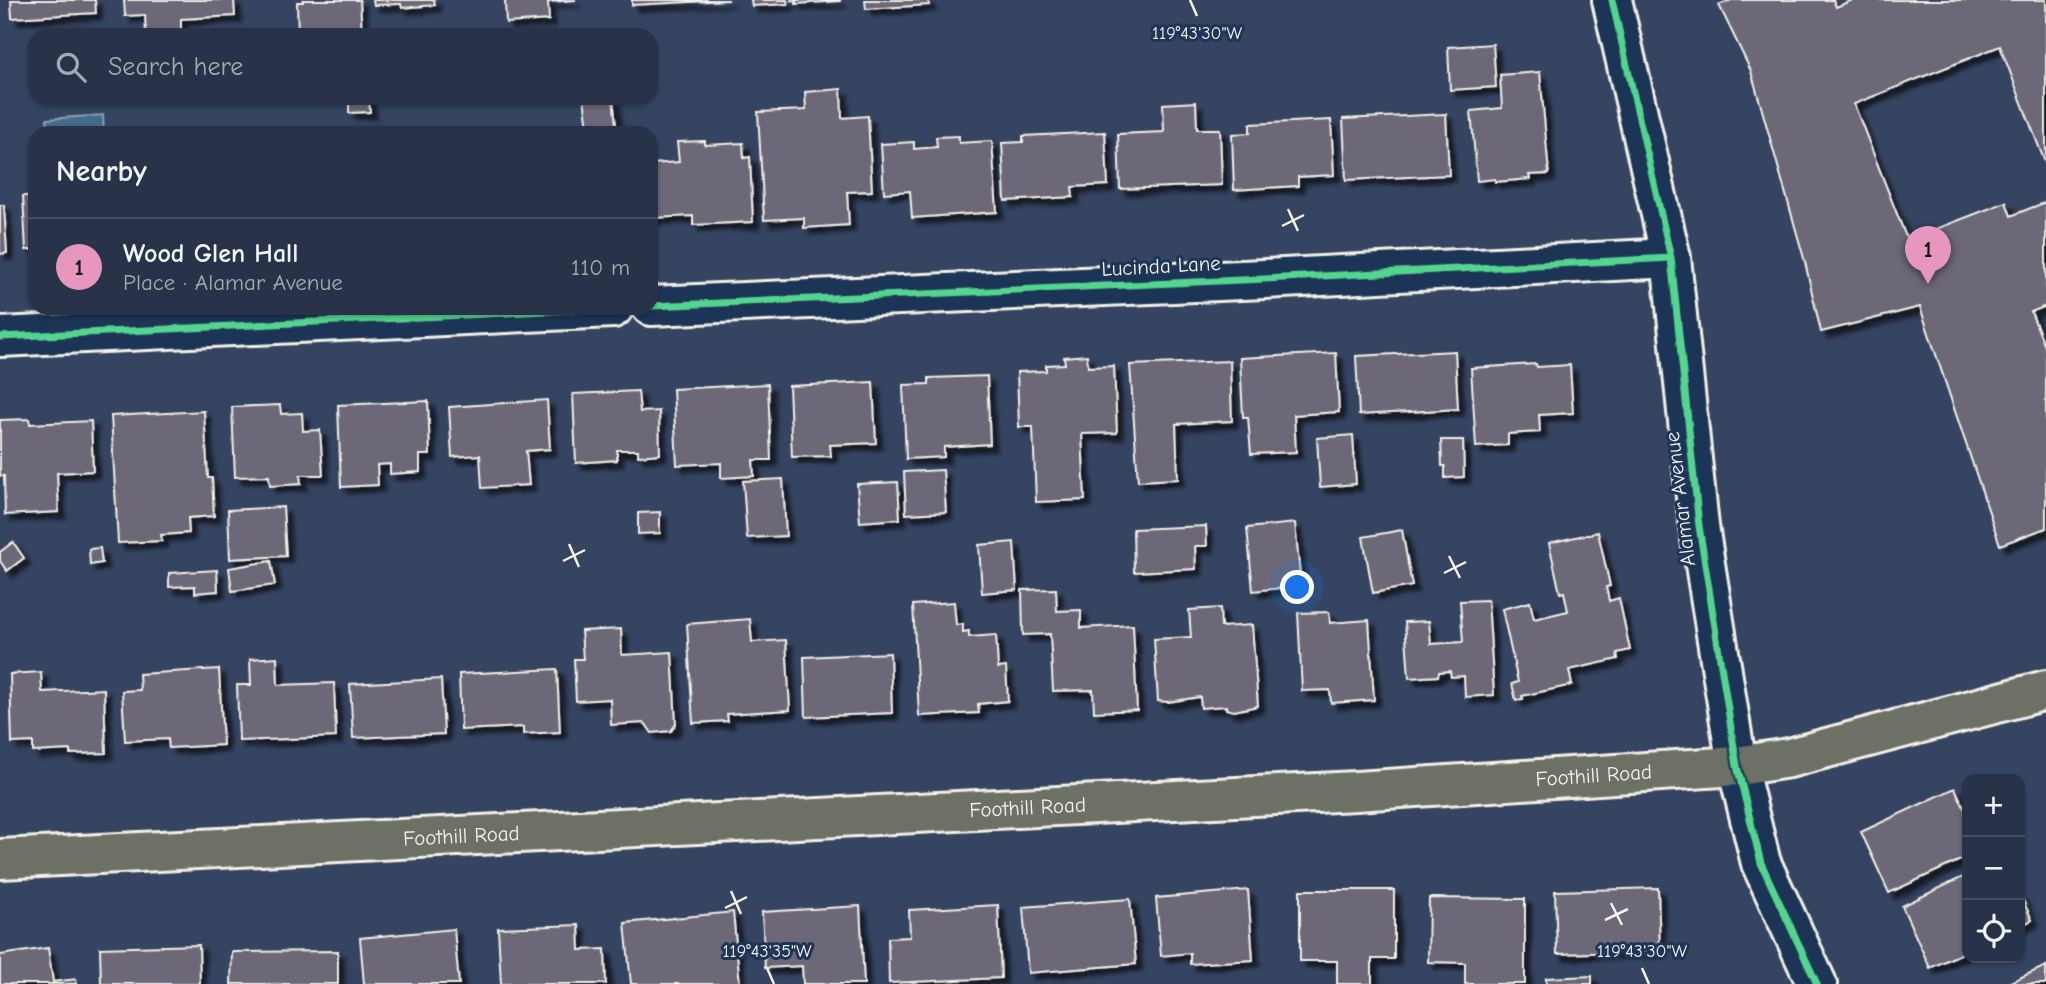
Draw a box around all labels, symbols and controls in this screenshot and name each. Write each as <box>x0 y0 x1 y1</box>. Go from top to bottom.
text: 119°43'30"W <box>1152 23 1243 44</box>
search box <box>28 28 658 105</box>
icon: search <box>52 48 90 86</box>
text: Search here <box>108 52 243 82</box>
text: Nearby <box>56 154 147 189</box>
pin: 1 <box>1905 226 1951 284</box>
text: Wood Glen Hall <box>123 239 298 269</box>
street label: Lucinda Lane <box>1101 251 1221 281</box>
text: 1 <box>74 254 84 281</box>
text: 110 m <box>571 254 630 281</box>
text: Place · Alamar Avenue <box>123 269 343 296</box>
street label: Alamar Avenue <box>1660 430 1700 568</box>
your location <box>1280 570 1314 604</box>
street label: Foothill Road <box>1535 760 1653 791</box>
map controls <box>1962 774 2025 963</box>
button: + <box>1962 774 2025 837</box>
street label: Foothill Road <box>969 793 1087 822</box>
street label: Foothill Road <box>403 821 520 851</box>
button: − <box>1962 837 2025 900</box>
button: locate <box>1962 900 2025 963</box>
text: 119°43'35"W <box>722 941 812 962</box>
text: 119°43'30"W <box>1597 941 1688 962</box>

